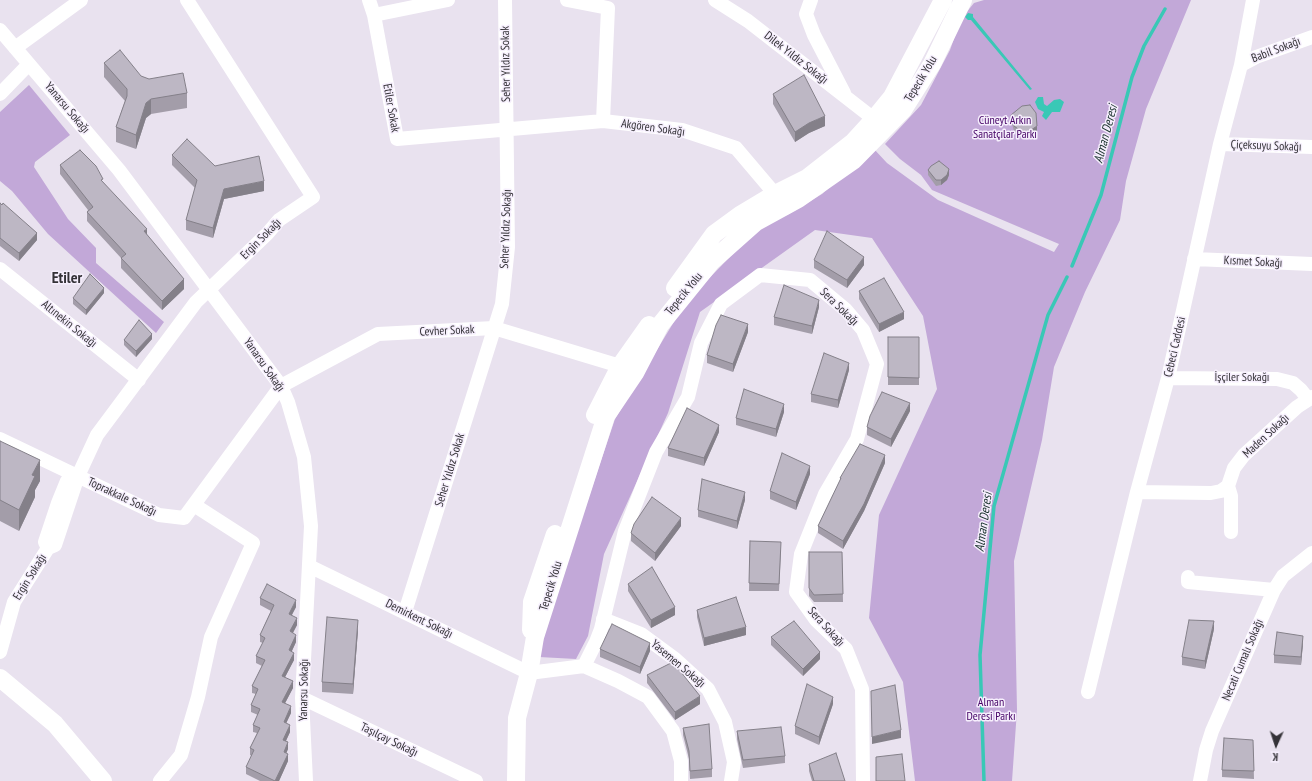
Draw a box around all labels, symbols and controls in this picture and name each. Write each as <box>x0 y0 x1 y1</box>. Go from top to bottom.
street label: Seher Yıldız Sokak <box>498 26 514 102</box>
street label: Dilek Yıldız Sokağı <box>761 29 831 87</box>
street label: Babil Sokağı <box>1250 34 1302 66</box>
street label: Tepecik Yolu <box>902 53 940 105</box>
street label: Yanarsu Sokağı <box>41 80 93 136</box>
street label: Etiler Sokak <box>380 83 402 133</box>
water label: Alman Deresi <box>1091 103 1121 165</box>
park label: Cüneyt Arkın Sanatçılar Parkı <box>973 114 1037 142</box>
street label: Akgören Sokağı <box>620 116 686 140</box>
street label: Çiçeksuyu Sokağı <box>1230 138 1302 154</box>
street label: Seher Yıldız Sokağı <box>497 189 515 269</box>
street label: Ergin Sokağı <box>238 216 284 262</box>
street label: Kısmet Sokağı <box>1223 253 1283 271</box>
district label: Etiler <box>52 268 82 288</box>
street label: Tepecik Yolu <box>662 270 706 318</box>
street label: Sera Sokağı <box>817 285 861 329</box>
street label: Altınekin Sokağı <box>38 297 100 351</box>
street label: Cebeci Caddesi <box>1161 315 1189 379</box>
street label: Cevher Sokak <box>419 322 475 340</box>
street label: Yanarsu Sokağı <box>240 335 288 395</box>
street label: İşçiler Sokağı <box>1215 371 1269 385</box>
street label: Maden Sokağı <box>1240 411 1292 461</box>
street label: Seher Yıldız Sokak <box>432 431 468 509</box>
street label: Toprakkale Sokağı <box>85 475 159 519</box>
water label: Alman Deresi <box>972 491 996 553</box>
street label: Ergin Sokağı <box>10 551 50 603</box>
street label: Tepecik Yolu <box>537 559 565 613</box>
street label: Demirkent Sokağı <box>383 597 455 641</box>
street label: Sera Sokağı <box>804 604 848 650</box>
street label: Necati Cumalı Sokağı <box>1219 617 1267 703</box>
street label: Yasemen Sokağı <box>648 637 708 691</box>
street label: Yanarsu Sokağı <box>296 659 312 721</box>
park label: Alman Deresi Parkı <box>966 696 1016 724</box>
street label: Taşılçay Sokağı <box>358 720 420 760</box>
north arrow <box>1256 725 1296 765</box>
text: K <box>1272 750 1279 764</box>

